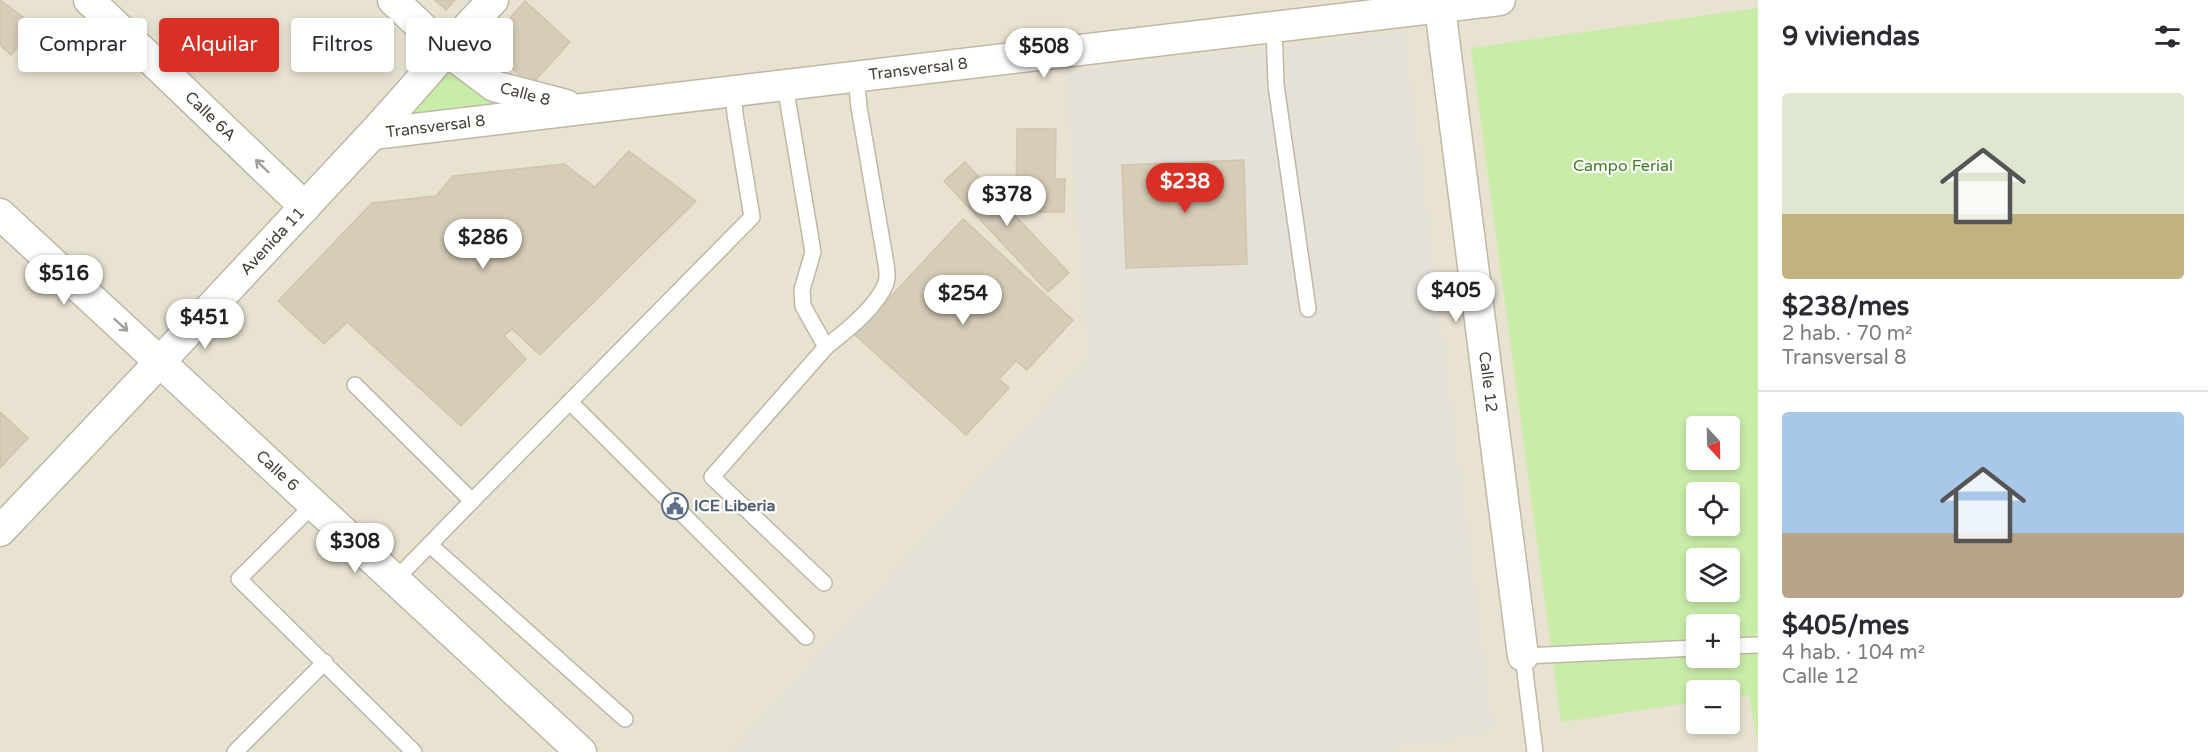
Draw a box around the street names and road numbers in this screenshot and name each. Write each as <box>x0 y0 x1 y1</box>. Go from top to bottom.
street label: Transversal 8 <box>867 53 969 85</box>
street label: Calle 8 <box>498 78 552 110</box>
street label: Calle 6A <box>181 87 240 145</box>
street label: Transversal 8 <box>385 111 486 142</box>
street label: Avenida 11 <box>236 203 309 279</box>
street label: Calle 12 <box>1474 350 1502 414</box>
street label: Calle 6 <box>252 446 303 496</box>

